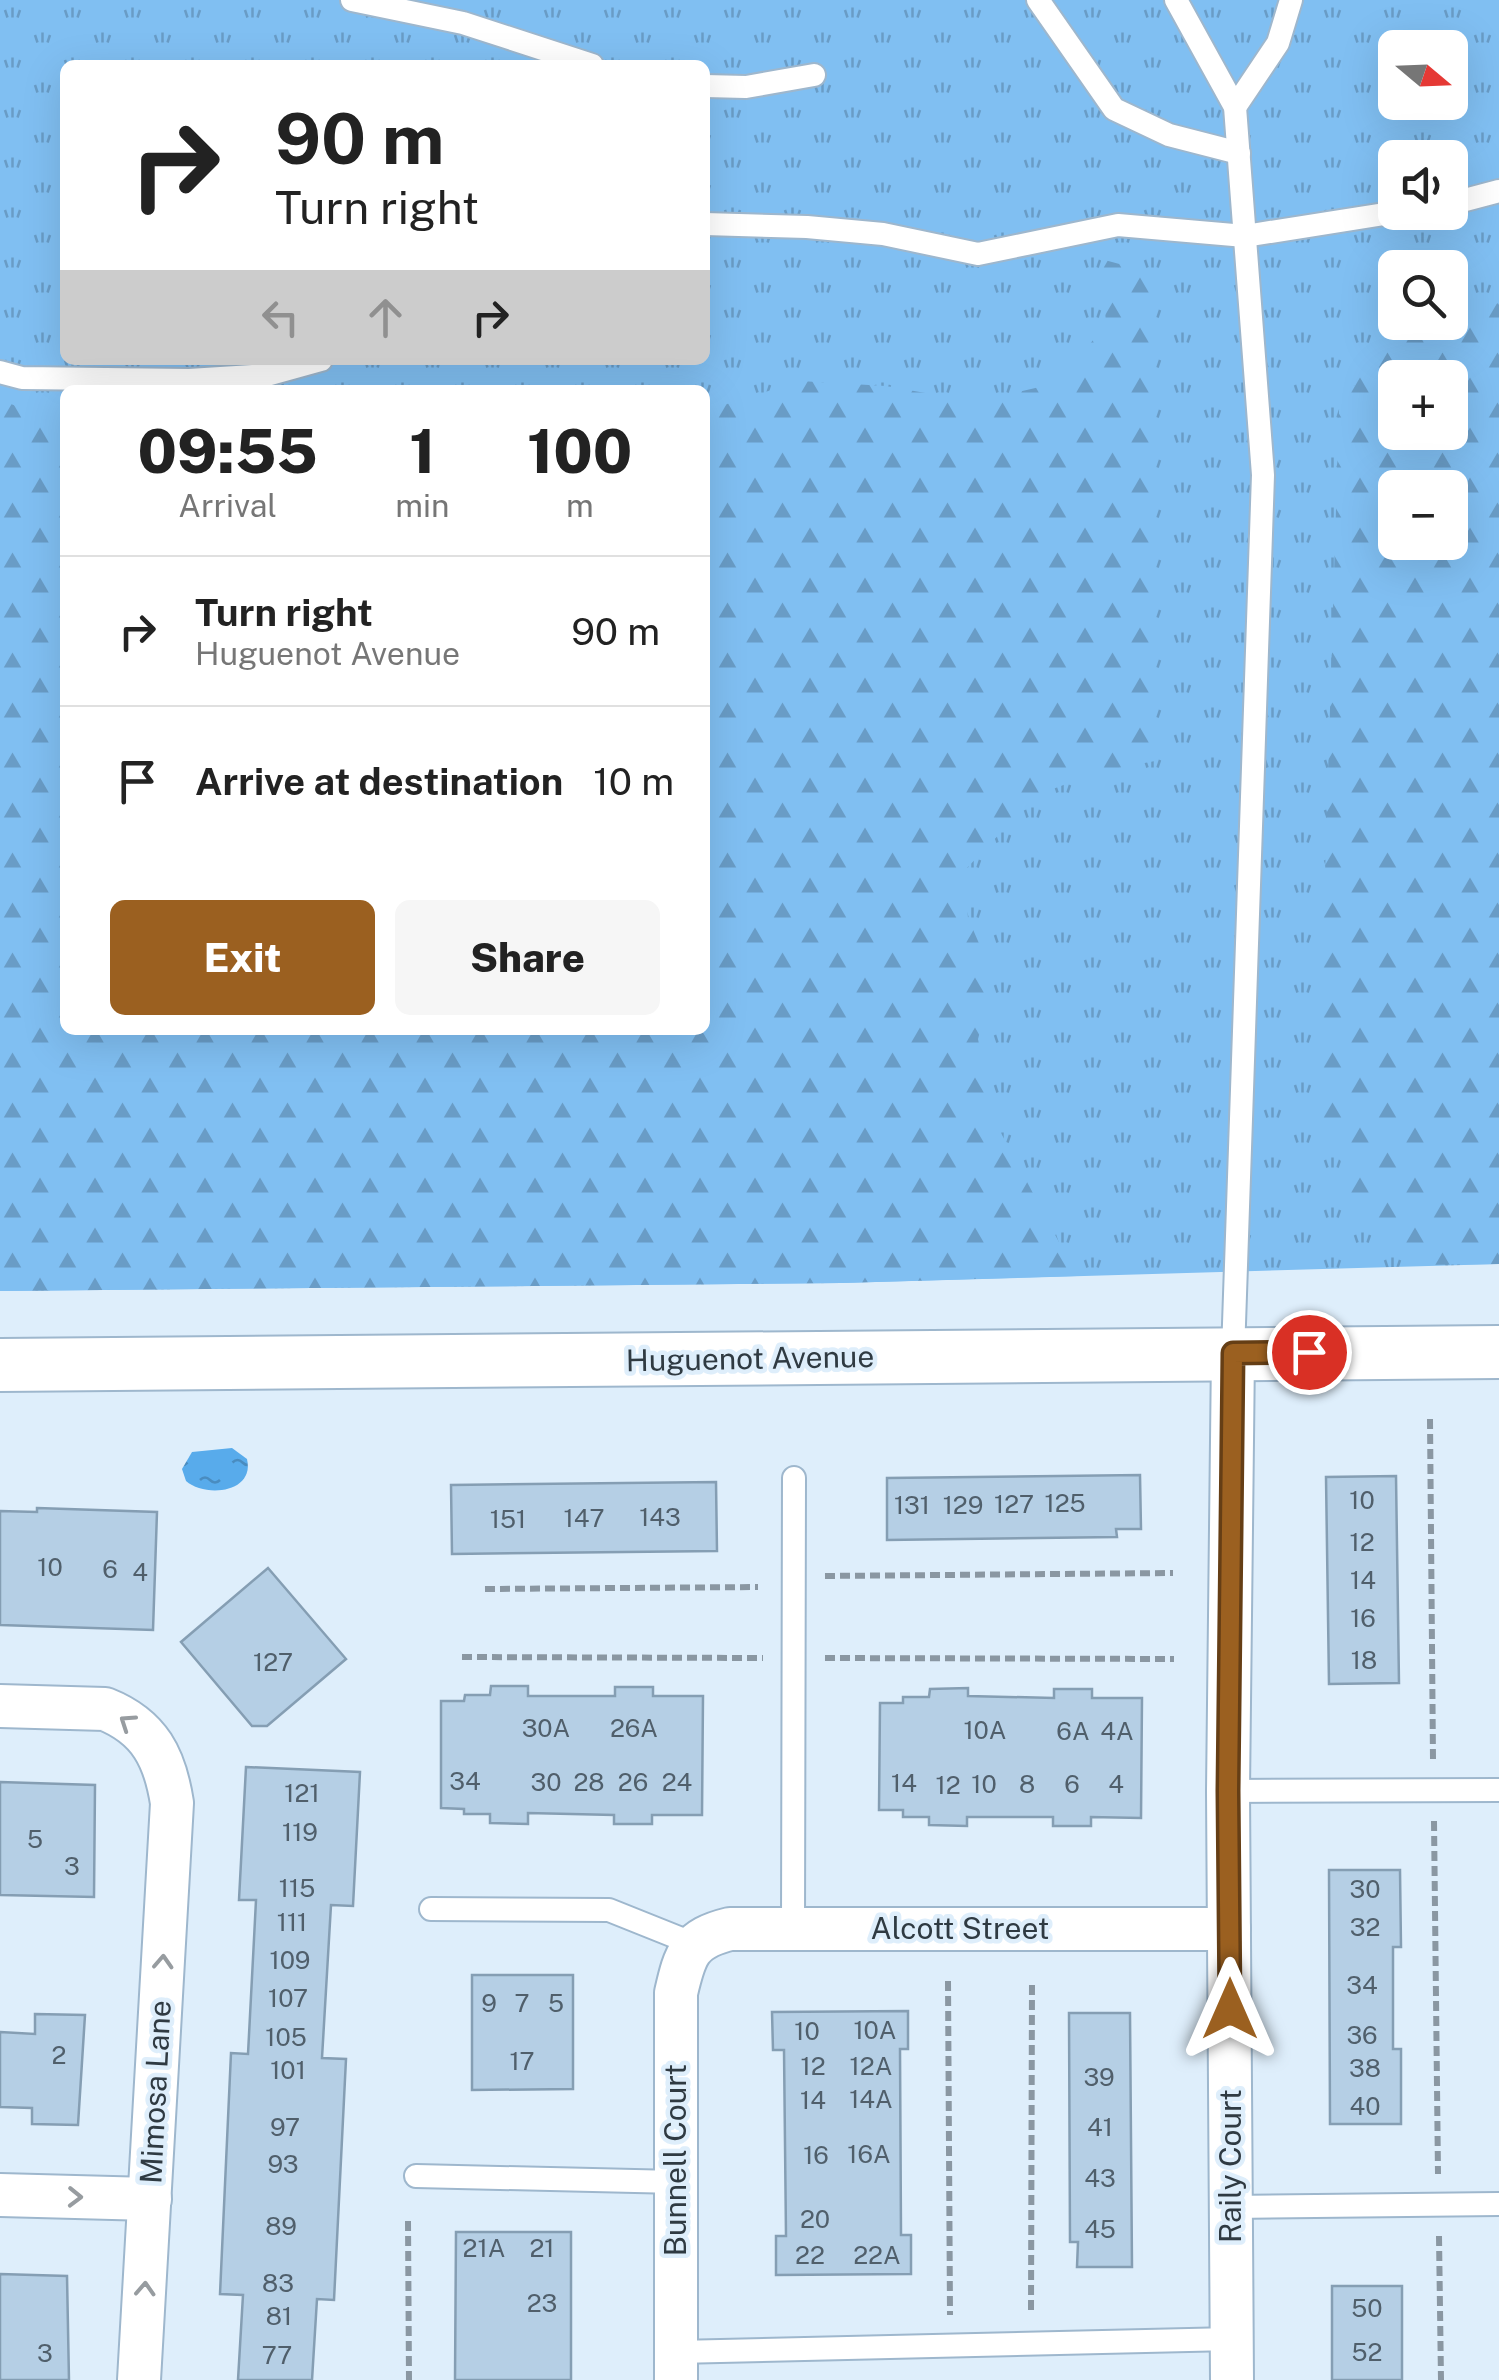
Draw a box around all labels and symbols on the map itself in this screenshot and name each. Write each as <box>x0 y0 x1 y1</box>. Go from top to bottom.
north arrow <box>1378 30 1468 120</box>
pin <box>1267 1310 1352 1395</box>
street label: Huguenot Avenue <box>625 1338 875 1378</box>
house number: 10 <box>1349 1485 1375 1515</box>
house number: 125 <box>1044 1488 1086 1518</box>
house number: 127 <box>994 1489 1034 1519</box>
house number: 131 <box>894 1490 930 1520</box>
house number: 129 <box>943 1490 983 1520</box>
house number: 143 <box>639 1502 681 1532</box>
house number: 147 <box>564 1503 604 1533</box>
house number: 151 <box>490 1504 526 1534</box>
house number: 12 <box>1349 1527 1375 1557</box>
house number: 10 <box>37 1552 63 1582</box>
house number: 6 <box>102 1554 118 1584</box>
house number: 4 <box>132 1557 148 1587</box>
house number: 14 <box>1350 1565 1376 1595</box>
house number: 16 <box>1350 1603 1376 1633</box>
house number: 18 <box>1351 1645 1377 1675</box>
house number: 127 <box>253 1647 293 1677</box>
house number: 30A <box>522 1713 570 1743</box>
house number: 26A <box>610 1713 658 1743</box>
house number: 10A <box>963 1715 1007 1745</box>
one-way arrow <box>119 1716 138 1734</box>
house number: 6A <box>1056 1716 1090 1746</box>
house number: 4A <box>1100 1716 1134 1746</box>
house number: 34 <box>449 1766 481 1796</box>
house number: 30 <box>531 1767 561 1797</box>
house number: 28 <box>573 1767 605 1797</box>
house number: 26 <box>618 1767 648 1797</box>
house number: 24 <box>662 1767 692 1797</box>
house number: 14 <box>891 1768 917 1798</box>
house number: 10 <box>971 1769 997 1799</box>
house number: 8 <box>1019 1769 1035 1799</box>
house number: 6 <box>1064 1769 1080 1799</box>
house number: 4 <box>1108 1769 1124 1799</box>
house number: 12 <box>935 1770 961 1800</box>
house number: 121 <box>284 1778 320 1808</box>
house number: 119 <box>282 1817 318 1847</box>
house number: 5 <box>27 1824 43 1854</box>
house number: 3 <box>64 1851 80 1881</box>
house number: 115 <box>279 1873 315 1903</box>
house number: 30 <box>1350 1874 1380 1904</box>
house number: 111 <box>277 1907 307 1937</box>
street label: Alcott Street <box>871 1910 1049 1946</box>
house number: 32 <box>1350 1912 1380 1942</box>
house number: 109 <box>270 1945 310 1975</box>
one-way arrow <box>152 1953 173 1969</box>
position arrow <box>1178 1957 1282 2061</box>
house number: 34 <box>1346 1970 1378 2000</box>
house number: 107 <box>268 1983 308 2013</box>
house number: 9 <box>481 1988 497 2018</box>
house number: 7 <box>514 1988 530 2018</box>
house number: 5 <box>548 1988 564 2018</box>
street label: Mimosa Lane <box>132 1999 178 2185</box>
house number: 10A <box>853 2015 897 2045</box>
house number: 10 <box>794 2016 820 2046</box>
house number: 36 <box>1346 2020 1378 2050</box>
house number: 105 <box>265 2022 307 2052</box>
house number: 2 <box>52 2040 66 2070</box>
house number: 17 <box>509 2046 535 2076</box>
house number: 12 <box>800 2051 826 2081</box>
house number: 12A <box>850 2051 892 2081</box>
house number: 38 <box>1349 2053 1381 2083</box>
house number: 101 <box>270 2055 306 2085</box>
house number: 39 <box>1083 2062 1115 2092</box>
street label: Bunnell Court <box>657 2064 693 2256</box>
house number: 14A <box>849 2084 893 2114</box>
house number: 14 <box>800 2085 826 2115</box>
street label: Raily Court <box>1212 2089 1248 2243</box>
house number: 40 <box>1349 2091 1381 2121</box>
house number: 97 <box>270 2112 300 2142</box>
house number: 41 <box>1087 2112 1113 2142</box>
house number: 16A <box>847 2139 891 2169</box>
house number: 16 <box>803 2140 829 2170</box>
house number: 93 <box>267 2149 299 2179</box>
house number: 43 <box>1084 2163 1116 2193</box>
one-way arrow <box>68 2186 83 2208</box>
house number: 20 <box>800 2204 830 2234</box>
house number: 89 <box>265 2211 297 2241</box>
house number: 45 <box>1084 2214 1116 2244</box>
house number: 21A <box>463 2233 505 2263</box>
house number: 21 <box>529 2233 555 2263</box>
house number: 22 <box>795 2240 825 2270</box>
house number: 22A <box>853 2240 901 2270</box>
house number: 83 <box>262 2268 294 2298</box>
one-way arrow <box>134 2281 155 2297</box>
house number: 23 <box>527 2288 557 2318</box>
house number: 50 <box>1351 2293 1383 2323</box>
house number: 81 <box>266 2301 292 2331</box>
house number: 52 <box>1352 2337 1382 2367</box>
house number: 3 <box>37 2338 53 2368</box>
house number: 77 <box>262 2340 292 2370</box>

